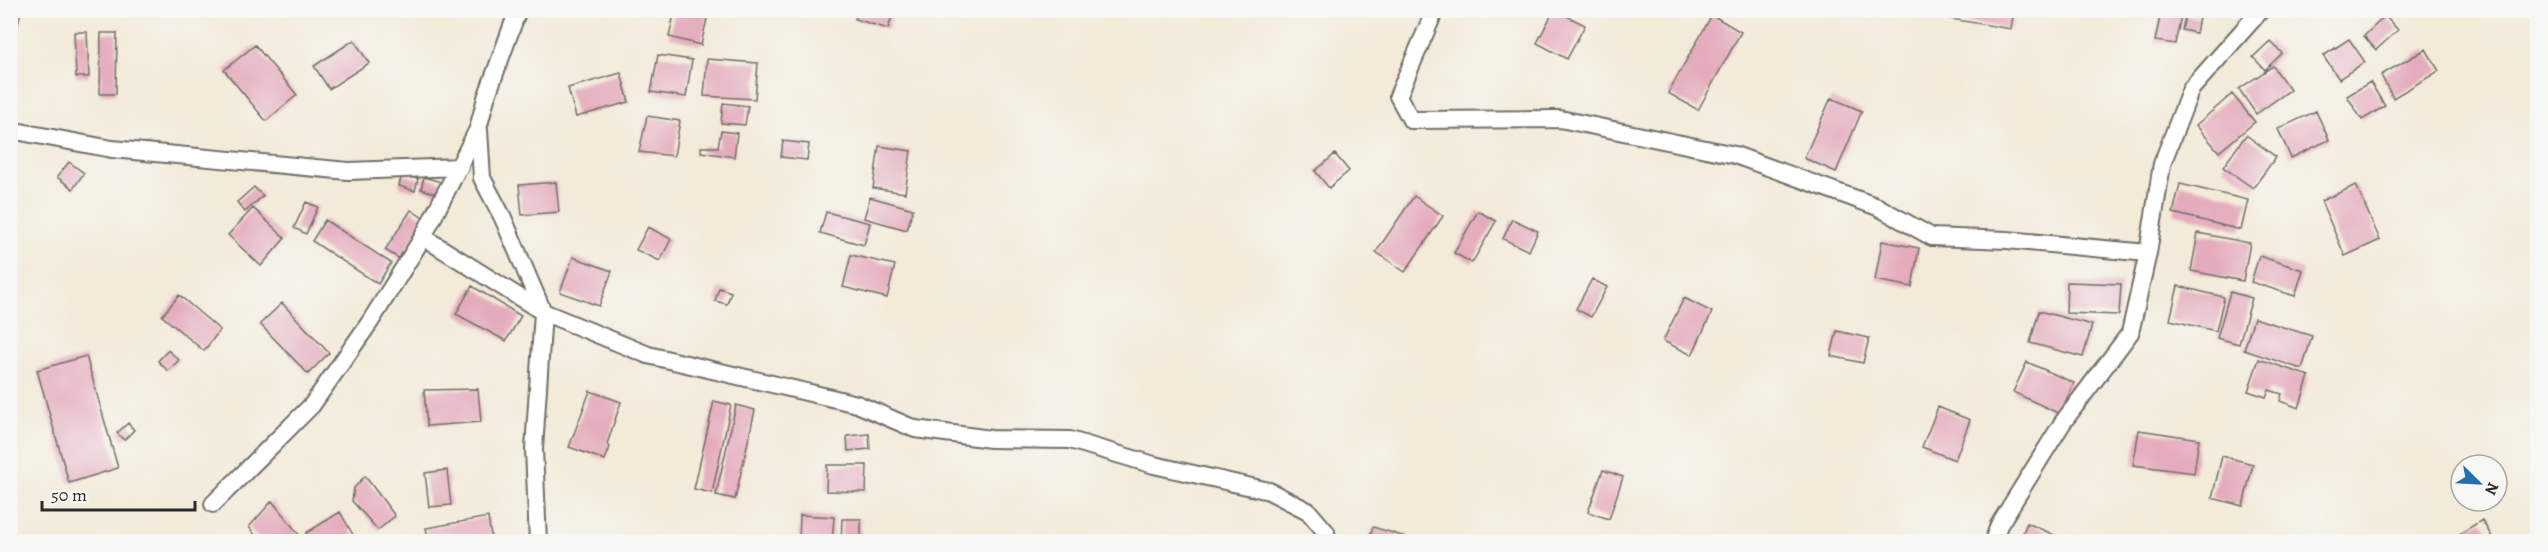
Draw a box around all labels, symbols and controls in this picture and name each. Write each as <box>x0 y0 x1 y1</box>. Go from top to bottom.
north arrow <box>2449 453 2509 513</box>
scale bar <box>42 474 195 512</box>
text: N <box>2479 479 2504 499</box>
text: 50 m <box>51 483 87 507</box>

